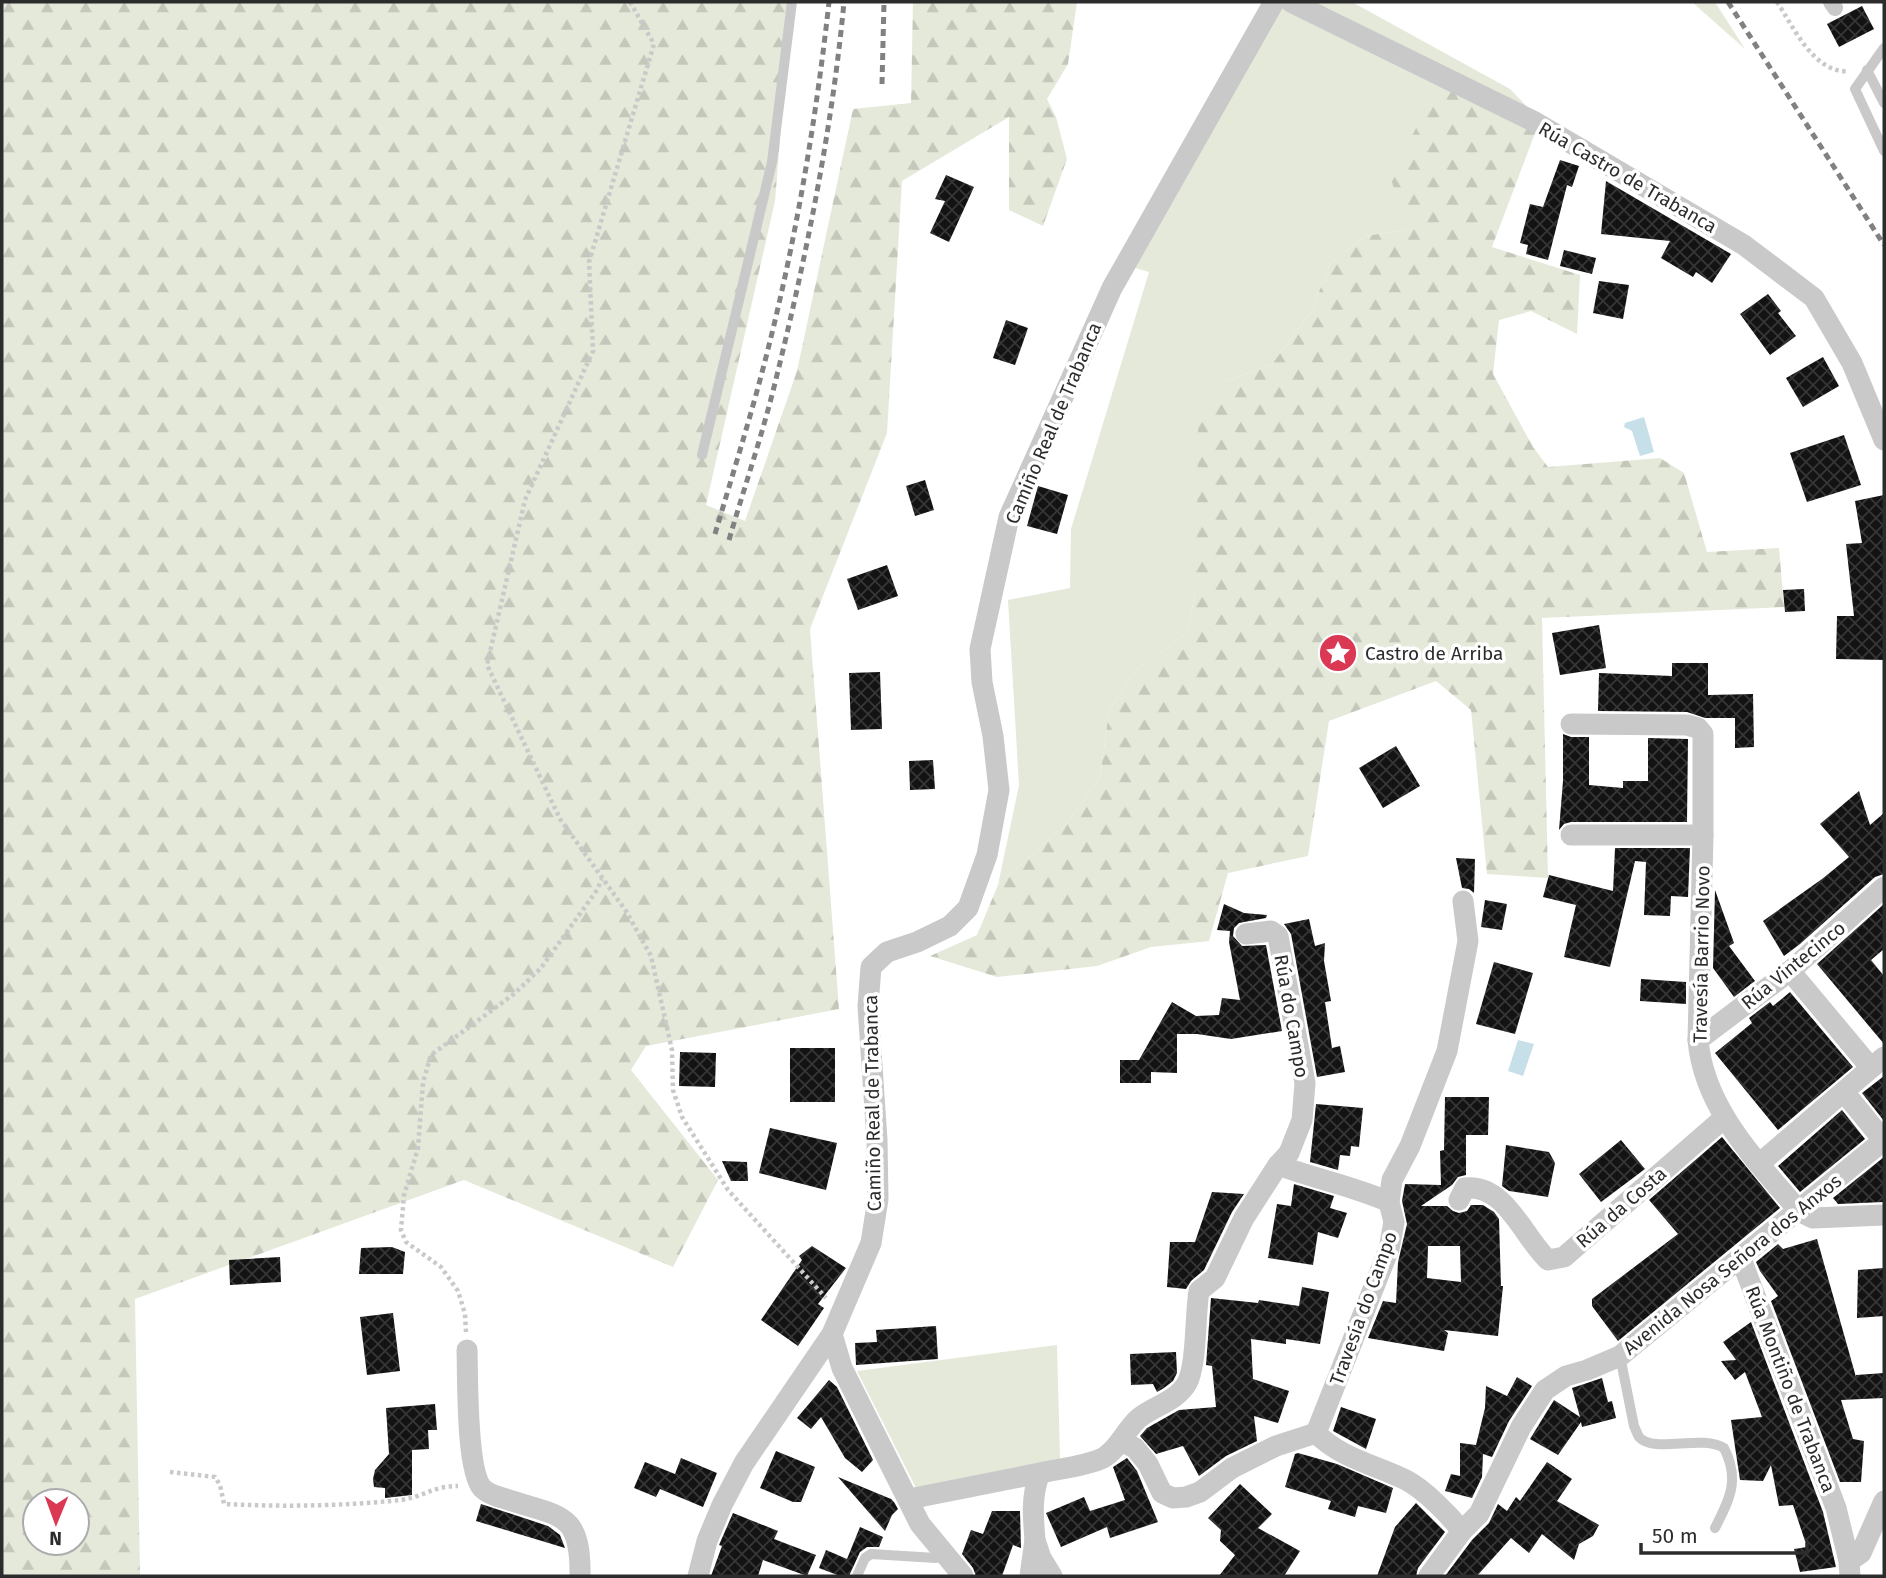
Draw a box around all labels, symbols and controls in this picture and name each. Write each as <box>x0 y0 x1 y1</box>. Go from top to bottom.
street label: Rúa Castro de Trabanca <box>1535 117 1721 238</box>
street label: Camiño Real de Trabanca <box>1001 319 1106 527</box>
place icon: Castro de Arriba <box>1317 632 1359 674</box>
place label: Castro de Arriba <box>1365 642 1503 665</box>
street label: Travesía Barrio Novo <box>1688 865 1715 1043</box>
street label: Rúa Vintecinco <box>1737 916 1850 1014</box>
street label: Rúa do Campo <box>1269 953 1314 1080</box>
street label: Camiño Real de Trabanca <box>859 994 886 1211</box>
street label: Rúa da Costa <box>1572 1162 1671 1253</box>
street label: Avenida Nosa Señora dos Anxos <box>1619 1169 1846 1360</box>
street label: Travesía do Campo <box>1325 1228 1402 1388</box>
street label: Rúa Montiño de Trabanca <box>1741 1283 1841 1496</box>
north arrow <box>21 1487 91 1557</box>
scale bar <box>1641 1512 1807 1556</box>
text: 50 m <box>1652 1523 1698 1549</box>
text: N <box>49 1527 62 1550</box>

